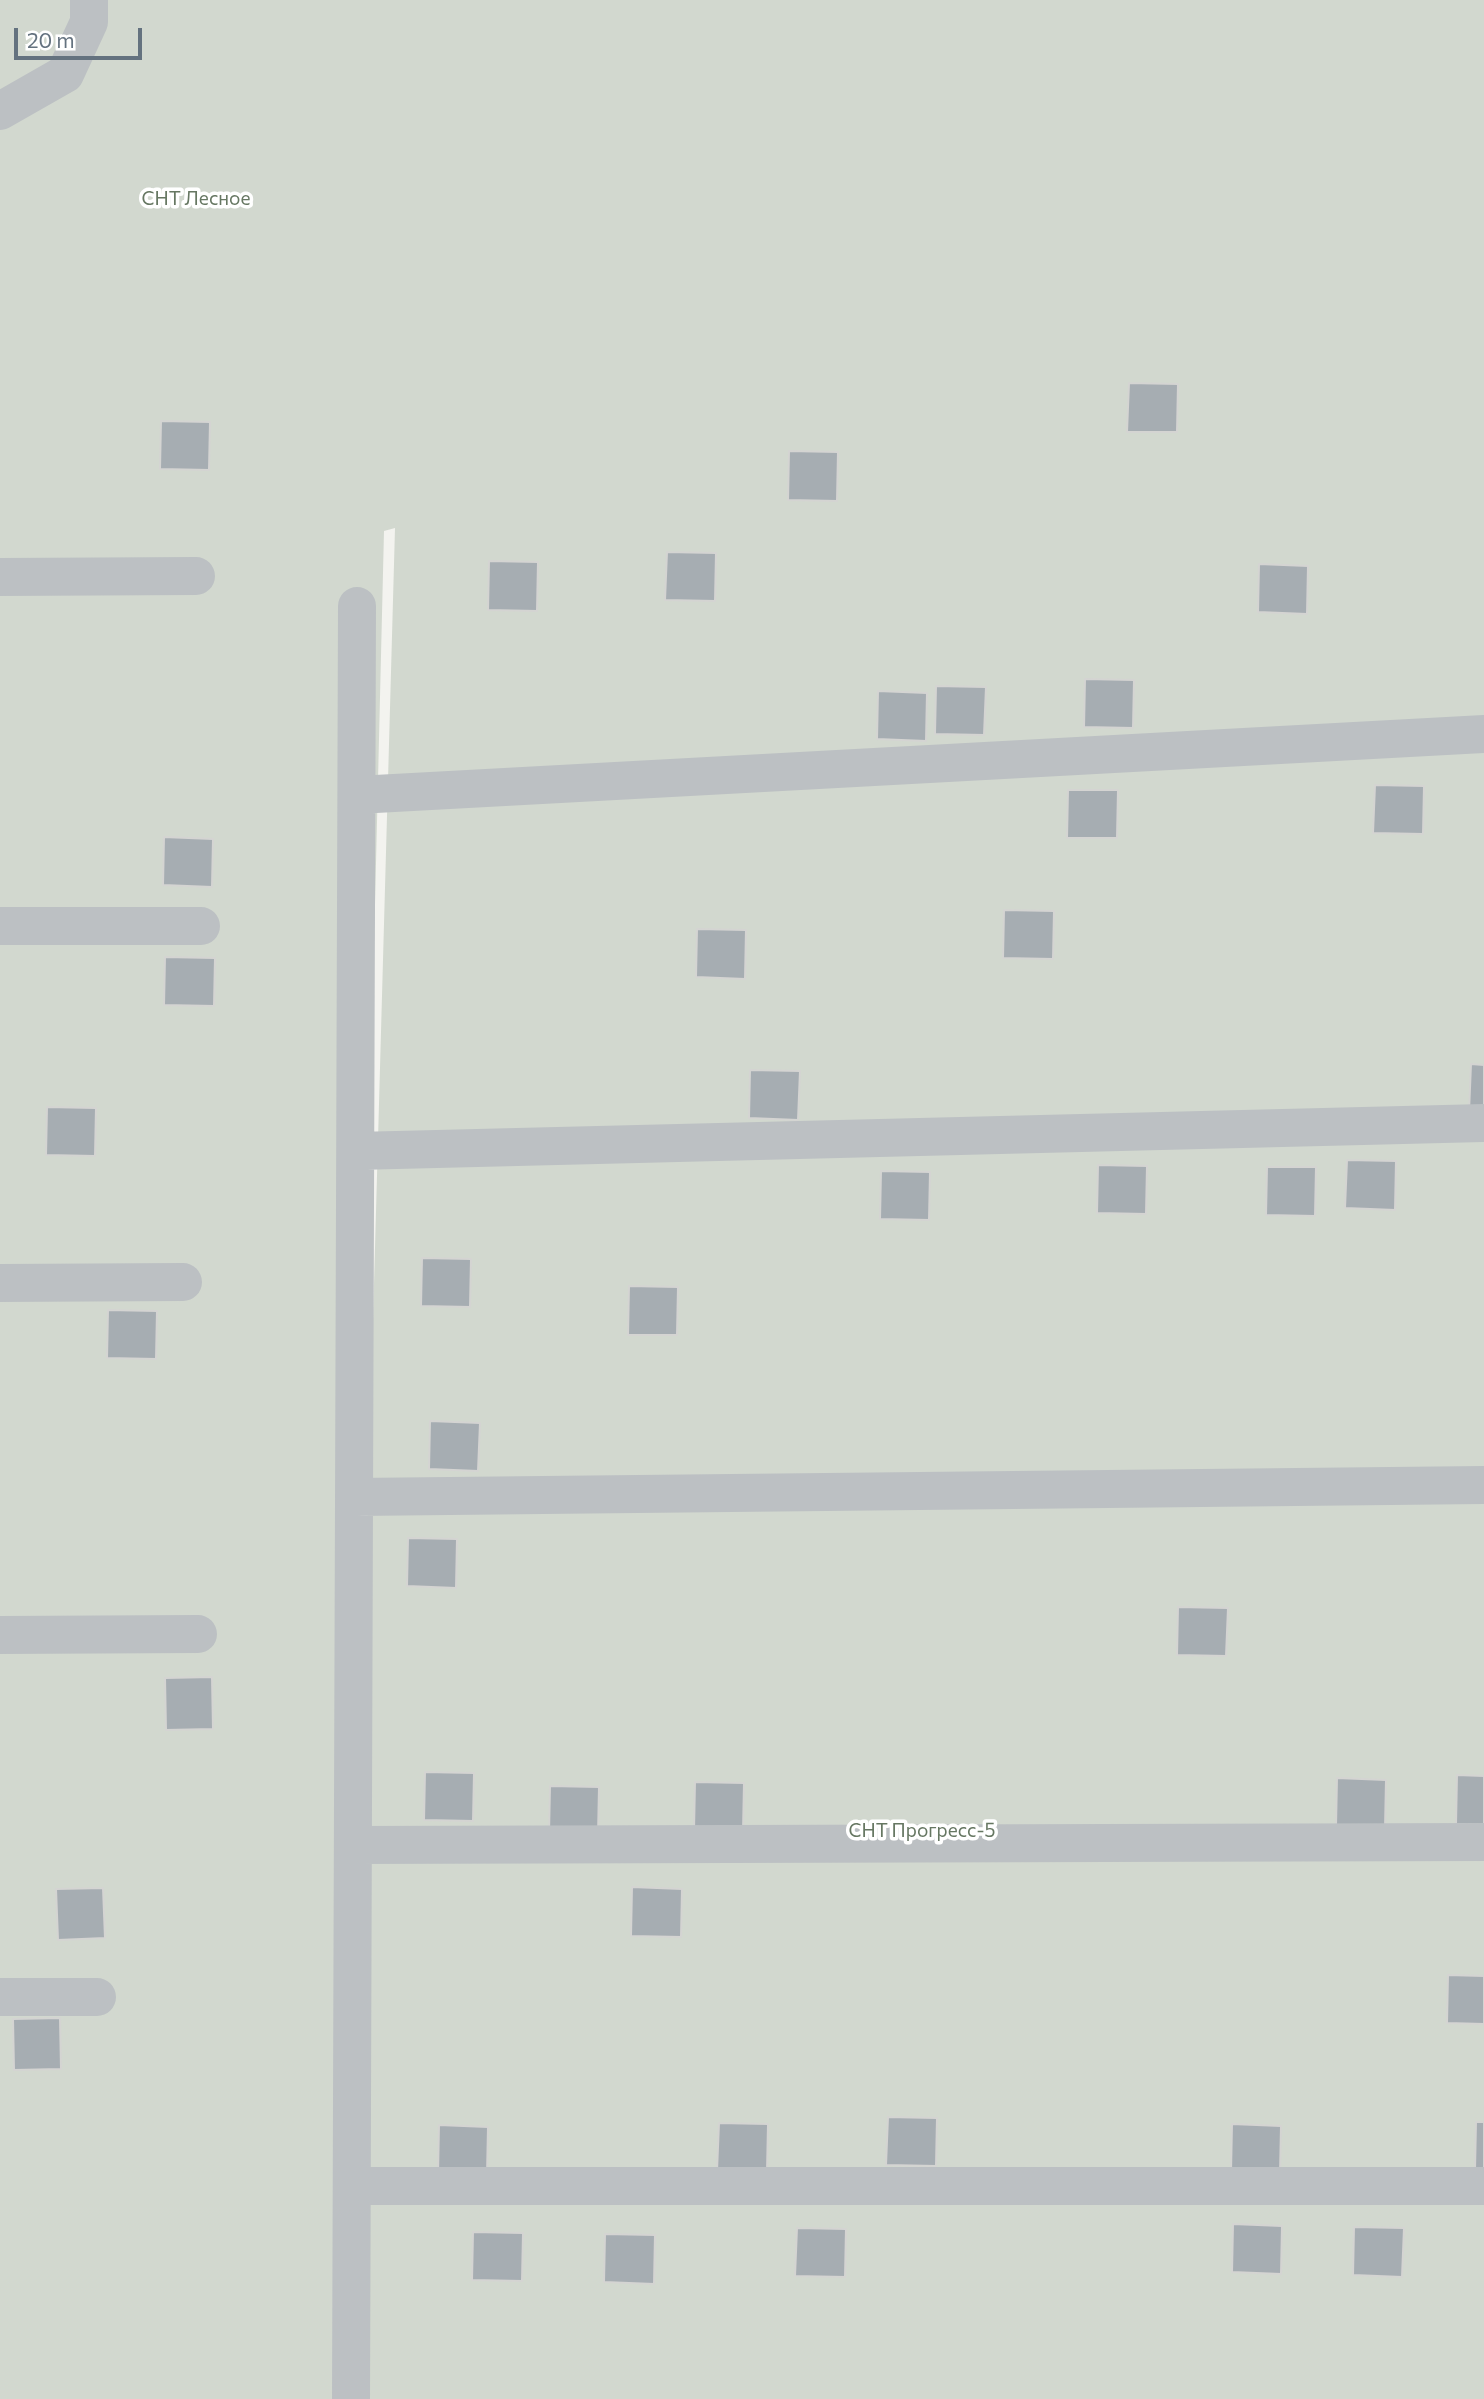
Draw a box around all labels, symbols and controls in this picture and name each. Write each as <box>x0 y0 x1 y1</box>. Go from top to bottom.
scale bar <box>18 14 145 58</box>
text: 20 m <box>27 27 75 52</box>
park label: СНТ Лесное <box>142 188 250 210</box>
park label: СНТ Прогресс-5 <box>849 1820 995 1842</box>

